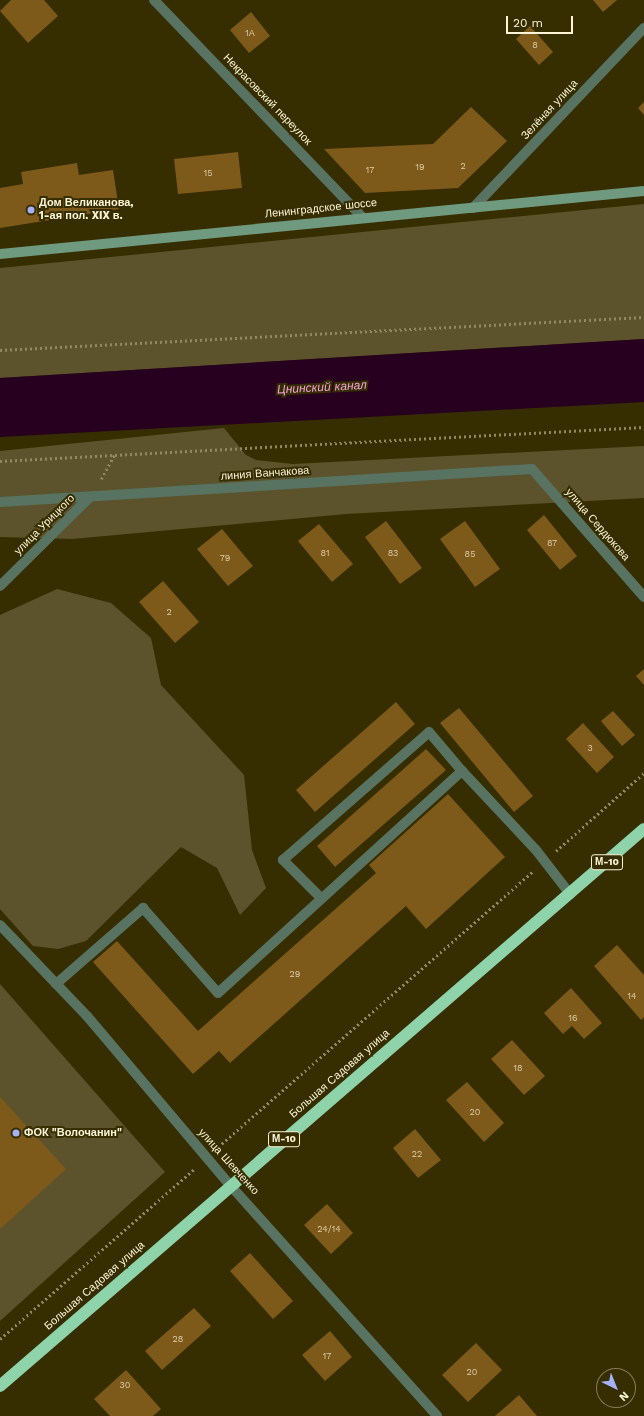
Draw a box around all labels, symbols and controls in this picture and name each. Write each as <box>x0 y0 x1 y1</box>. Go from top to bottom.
scale bar <box>508 8 575 34</box>
text: 20 m <box>513 16 543 30</box>
house number: 1А <box>245 28 255 38</box>
house number: 8 <box>532 40 538 50</box>
street label: Некрасовский переулок <box>220 52 314 148</box>
street label: Зелёная улица <box>519 77 581 143</box>
house number: 2 <box>460 161 466 171</box>
house number: 19 <box>415 162 425 172</box>
house number: 17 <box>366 165 374 175</box>
house number: 15 <box>204 168 212 178</box>
place label: Дом Великанова, 1-ая пол. XIX в. <box>39 197 134 223</box>
street label: Ленинградское шоссе <box>264 197 378 221</box>
marker: Дом Великанова, 1-ая пол. XIX в. <box>26 205 36 215</box>
water label: Цнинский канал <box>277 378 367 398</box>
street label: линия Ванчакова <box>220 464 310 484</box>
street label: улица Сердюкова <box>562 486 632 564</box>
street label: улица Урицкого <box>12 492 78 558</box>
house number: 87 <box>547 538 557 548</box>
house number: 81 <box>320 548 330 558</box>
house number: 83 <box>388 548 398 558</box>
house number: 85 <box>465 549 475 559</box>
house number: 79 <box>220 553 230 563</box>
house number: 2 <box>166 607 172 617</box>
house number: 3 <box>587 743 593 753</box>
road number: М-10 <box>591 854 623 870</box>
house number: 29 <box>290 969 300 979</box>
house number: 14 <box>627 991 637 1001</box>
house number: 16 <box>569 1013 577 1023</box>
street label: Большая Садовая улица <box>287 1027 393 1121</box>
house number: 18 <box>513 1063 523 1073</box>
house number: 20 <box>470 1107 480 1117</box>
place label: ФОК "Волочанин" <box>24 1126 122 1140</box>
street label: улица Шевченко <box>195 1126 261 1198</box>
marker: ФОК "Волочанин" <box>11 1128 21 1138</box>
road number: М-10 <box>268 1131 300 1147</box>
house number: 22 <box>412 1149 422 1159</box>
house number: 24/14 <box>317 1224 341 1234</box>
street label: Большая Садовая улица <box>42 1239 148 1333</box>
house number: 28 <box>173 1334 183 1344</box>
house number: 17 <box>323 1351 331 1361</box>
house number: 20 <box>467 1367 477 1377</box>
north arrow <box>596 1368 636 1408</box>
house number: 30 <box>120 1380 130 1390</box>
text: N <box>616 1389 631 1404</box>

